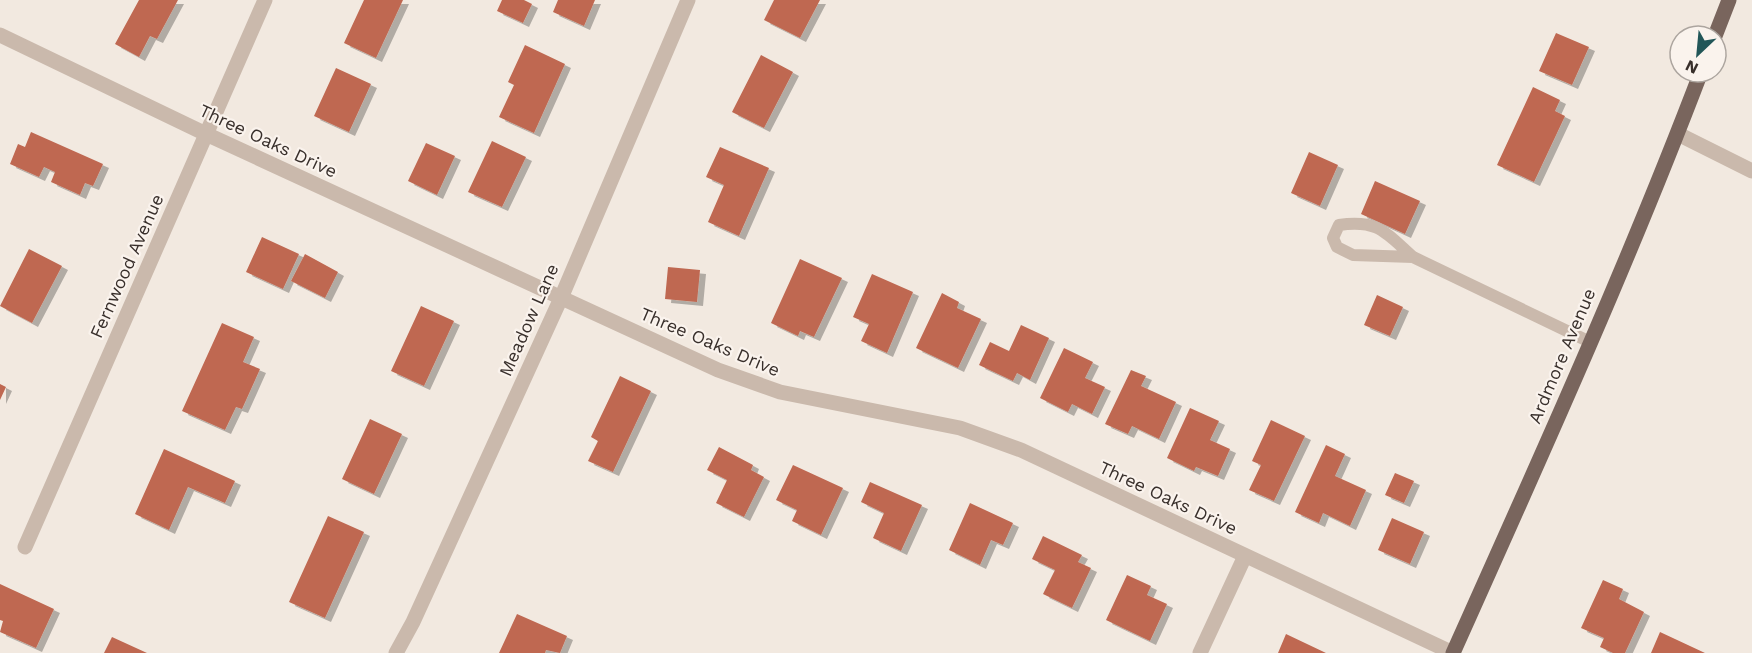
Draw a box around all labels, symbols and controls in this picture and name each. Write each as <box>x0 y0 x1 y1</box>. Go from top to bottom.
north arrow <box>1668 24 1728 84</box>
text: N <box>1682 56 1701 78</box>
street label: Three Oaks Drive <box>196 99 340 182</box>
street label: Fernwood Avenue <box>85 191 168 341</box>
street label: Meadow Lane <box>494 260 563 379</box>
street label: Ardmore Avenue <box>1524 285 1599 427</box>
street label: Three Oaks Drive <box>637 303 783 380</box>
street label: Three Oaks Drive <box>1096 456 1240 539</box>

